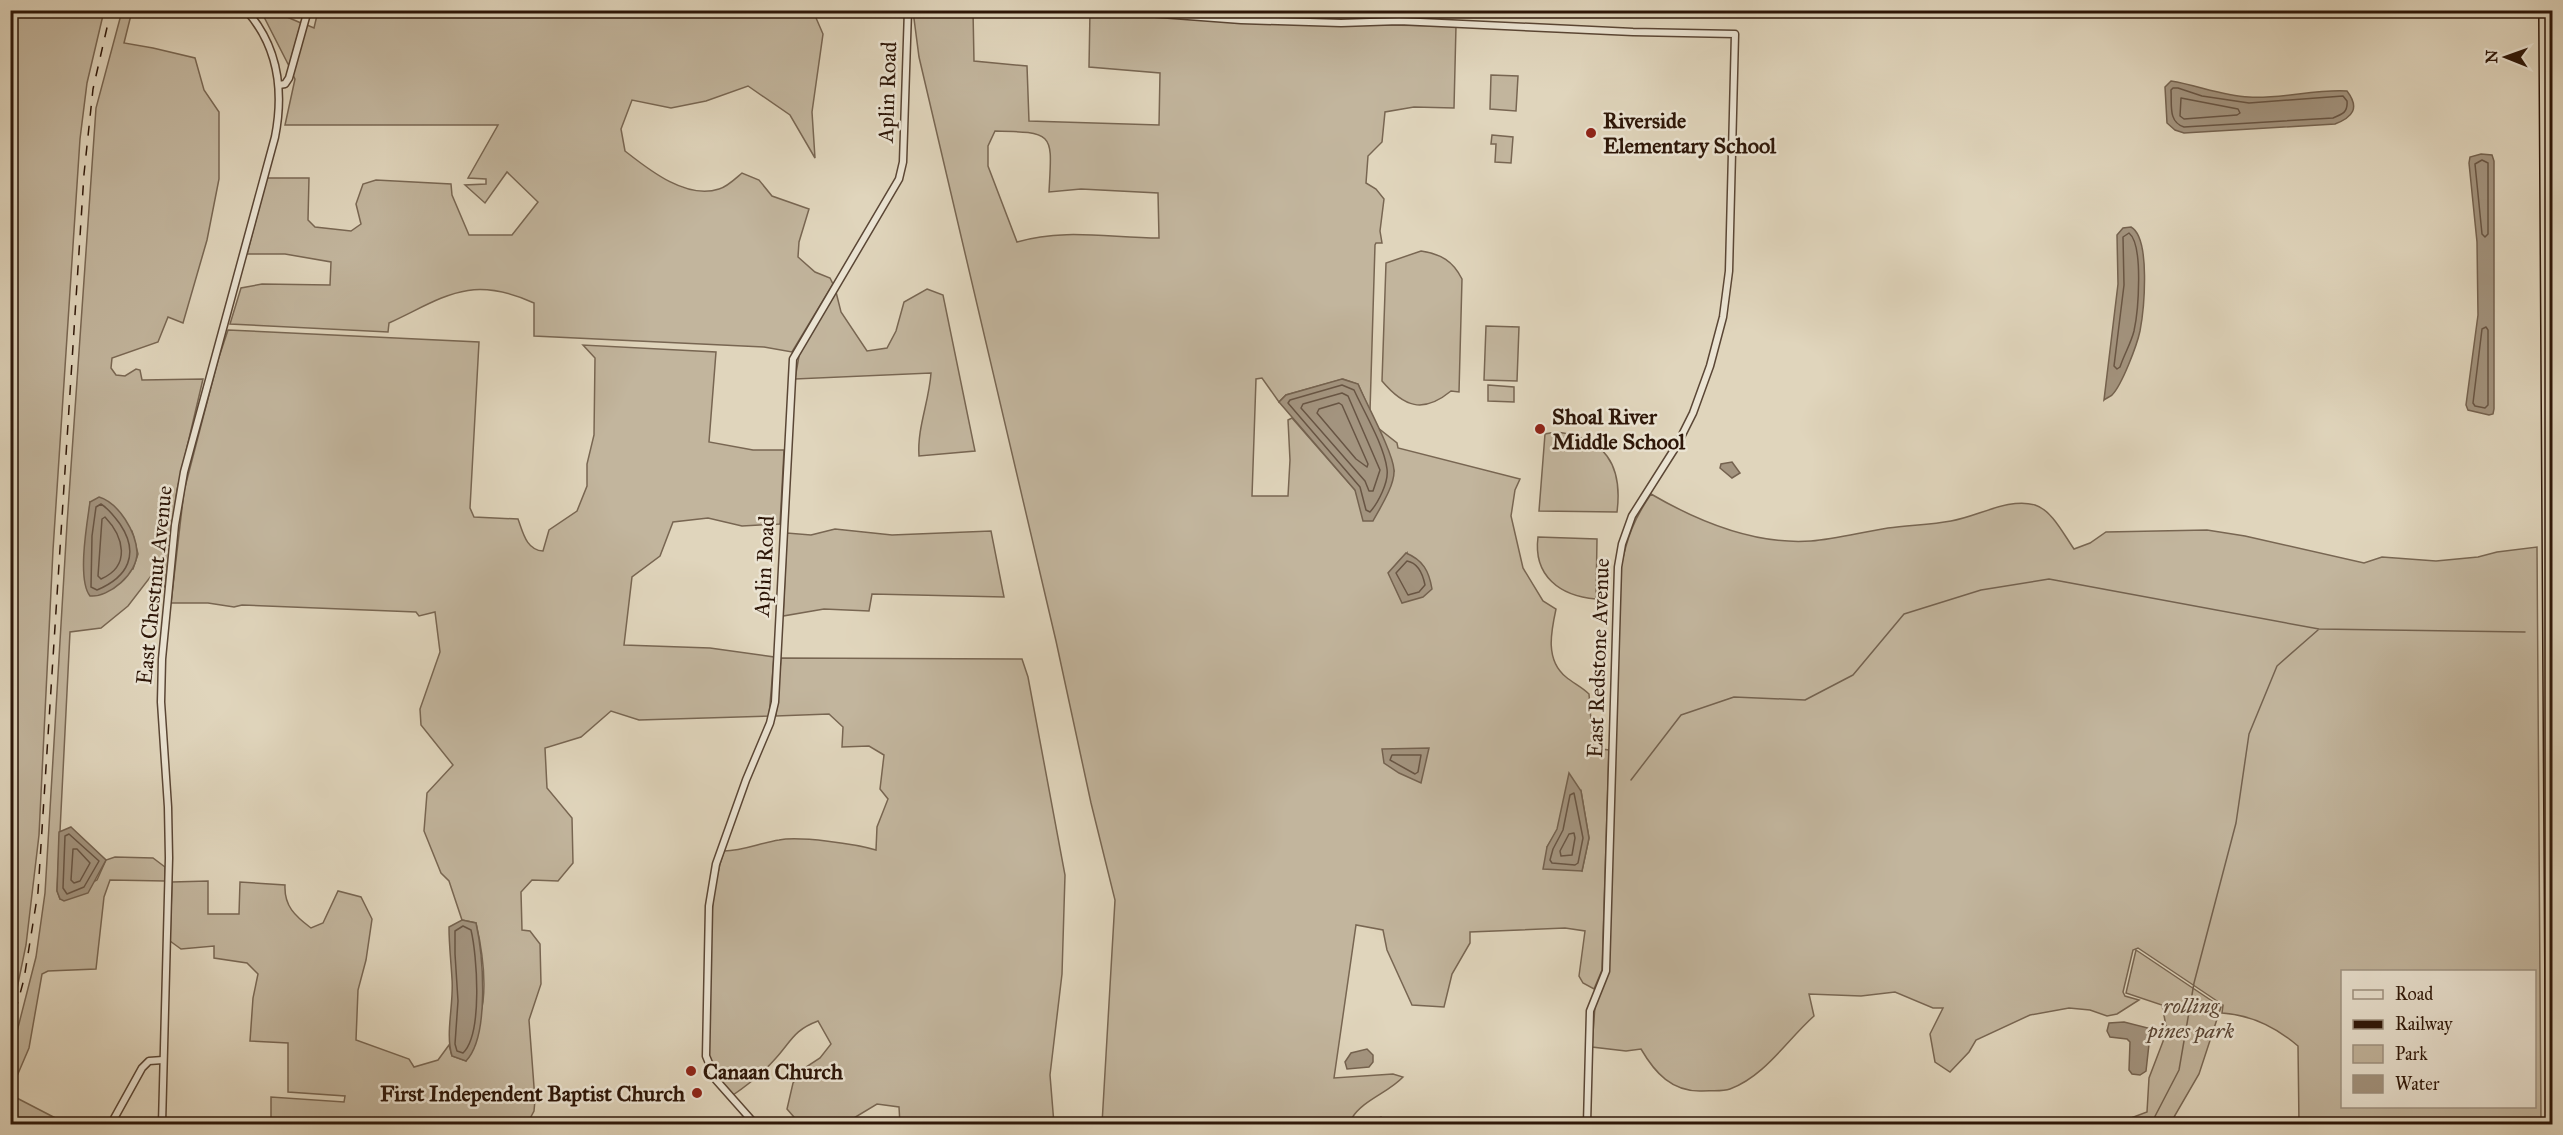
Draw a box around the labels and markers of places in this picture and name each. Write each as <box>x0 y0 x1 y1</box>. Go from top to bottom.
place label: Riverside Elementary School <box>1603 107 1777 159</box>
marker: Riverside Elementary School <box>1584 126 1598 140</box>
place label: Shoal River Middle School <box>1552 403 1686 455</box>
marker: Shoal River Middle School <box>1533 422 1547 436</box>
place label: Canaan Church <box>703 1058 844 1085</box>
marker: Canaan Church <box>684 1064 698 1078</box>
place label: First Independent Baptist Church <box>380 1080 686 1107</box>
marker: First Independent Baptist Church <box>690 1086 704 1100</box>

